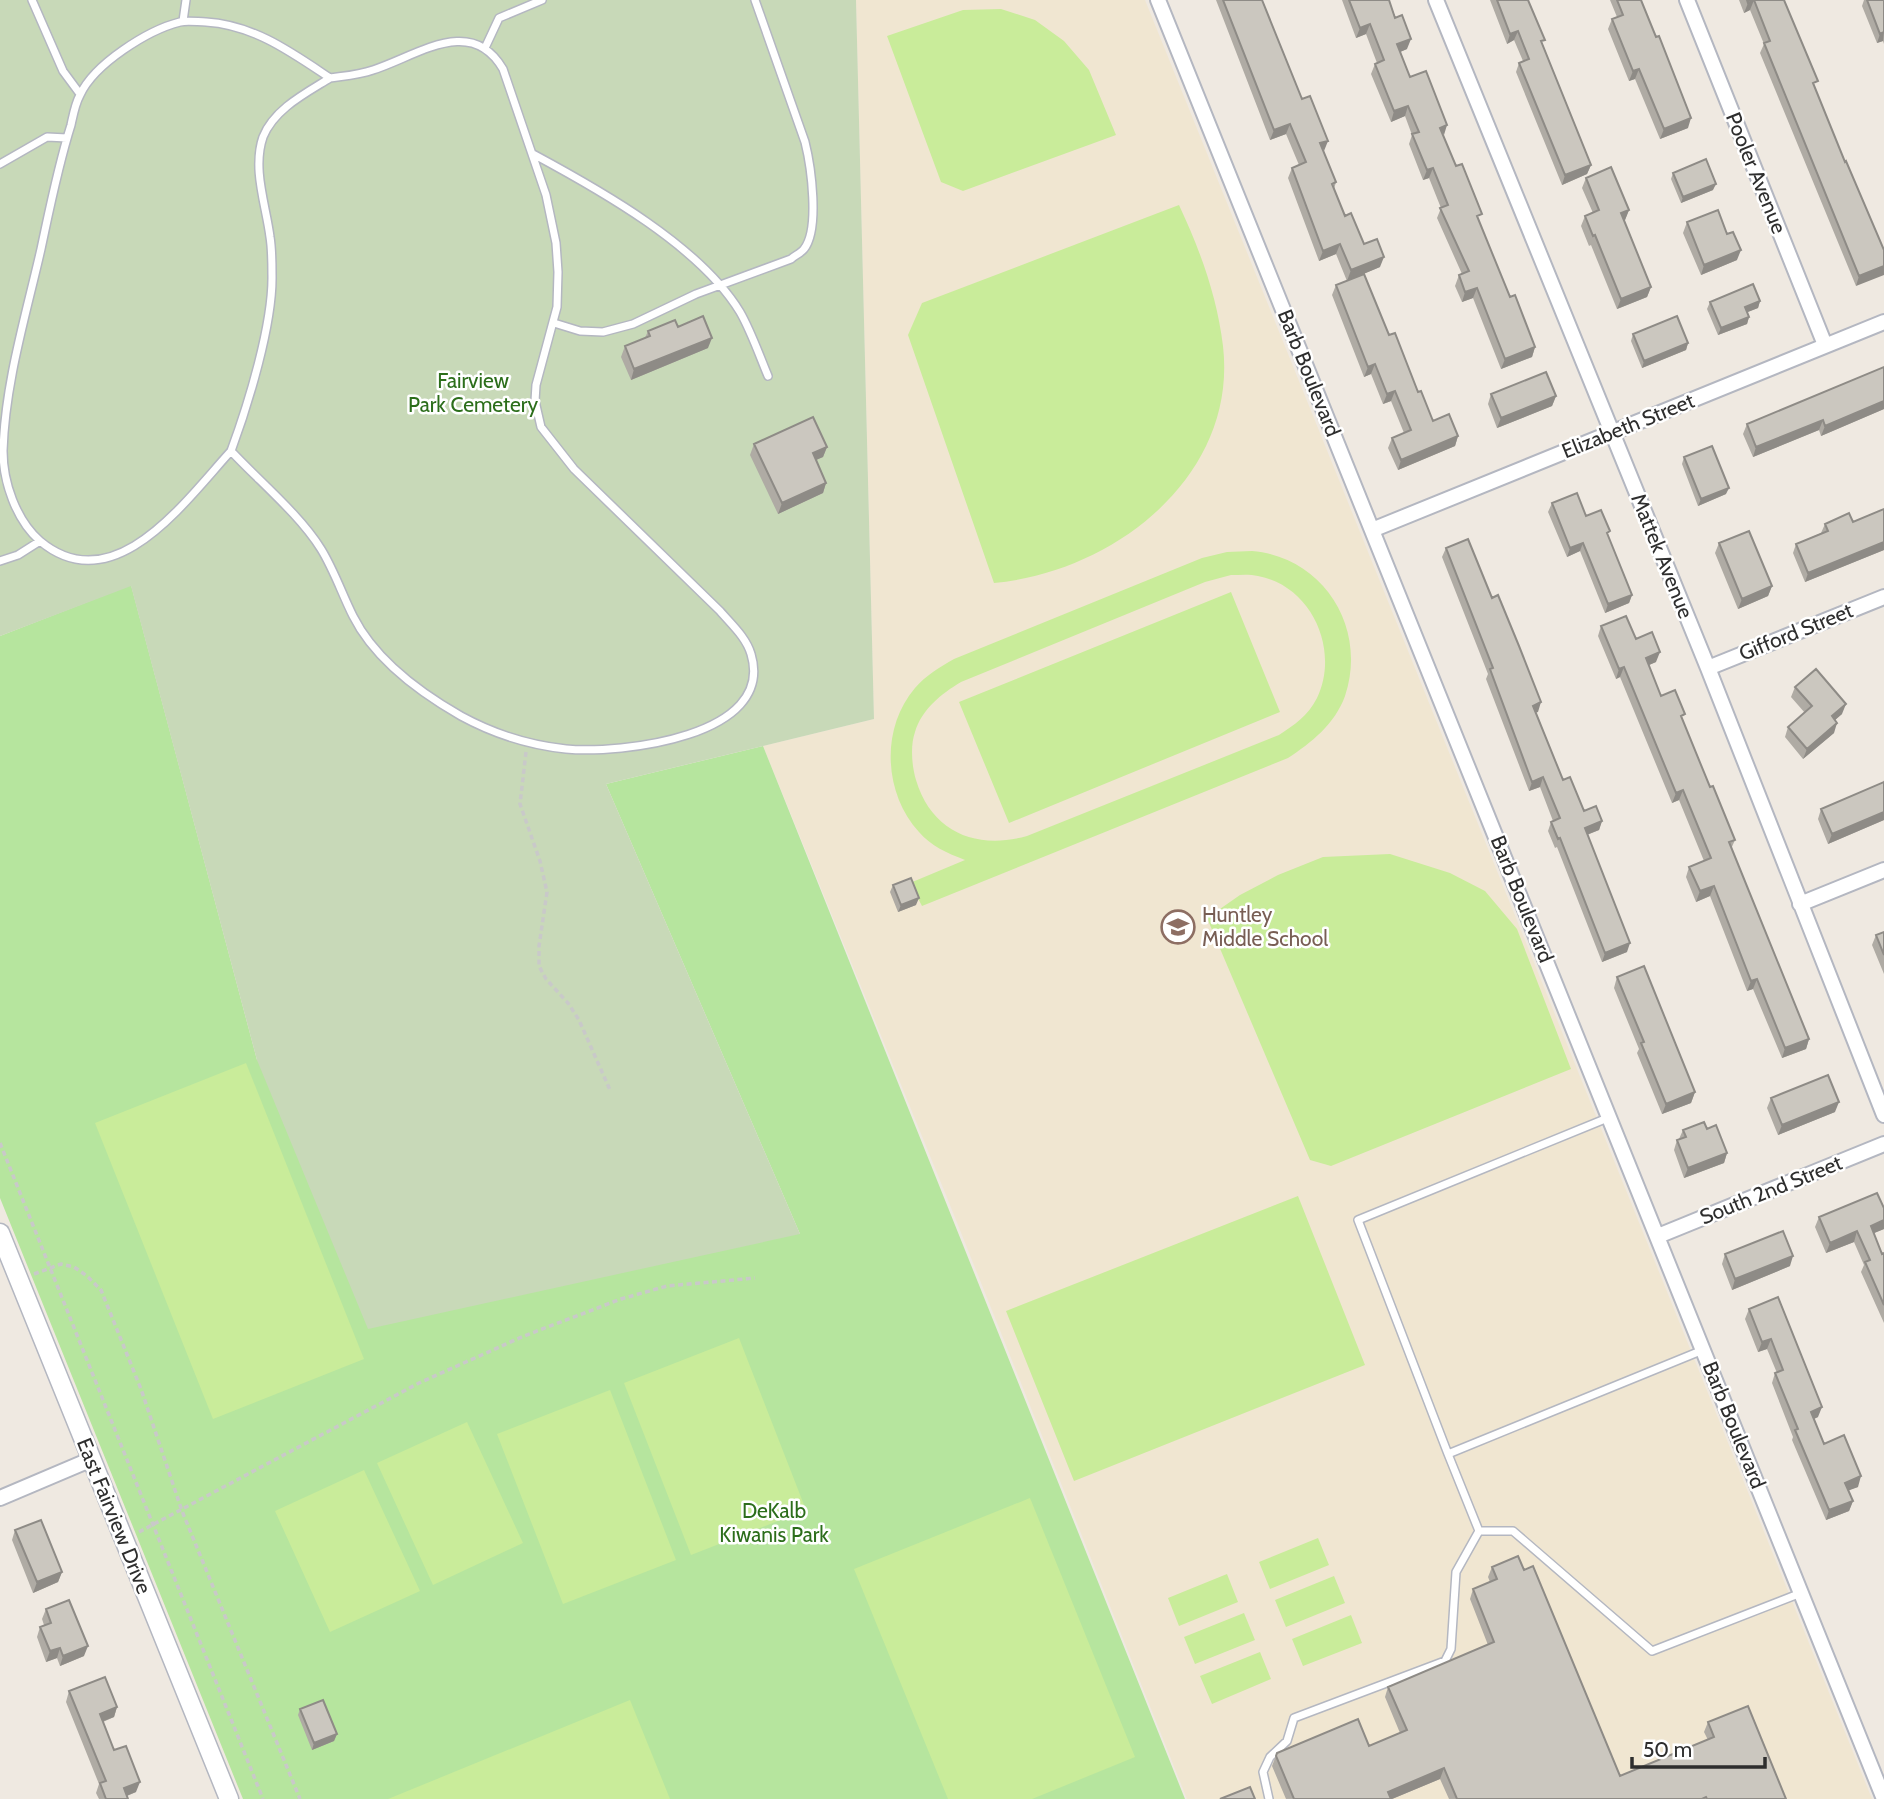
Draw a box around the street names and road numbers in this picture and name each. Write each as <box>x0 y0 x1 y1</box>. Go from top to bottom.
street label: Pooler Avenue <box>1721 109 1792 237</box>
street label: Barb Boulevard <box>1273 306 1346 440</box>
street label: Elizabeth Street <box>1558 388 1698 463</box>
street label: Mattek Avenue <box>1626 490 1699 622</box>
street label: Gifford Street <box>1735 597 1856 666</box>
street label: Barb Boulevard <box>1486 832 1559 966</box>
street label: South 2nd Street <box>1696 1150 1846 1229</box>
street label: Barb Boulevard <box>1698 1358 1771 1492</box>
street label: East Fairview Drive <box>72 1434 157 1598</box>

